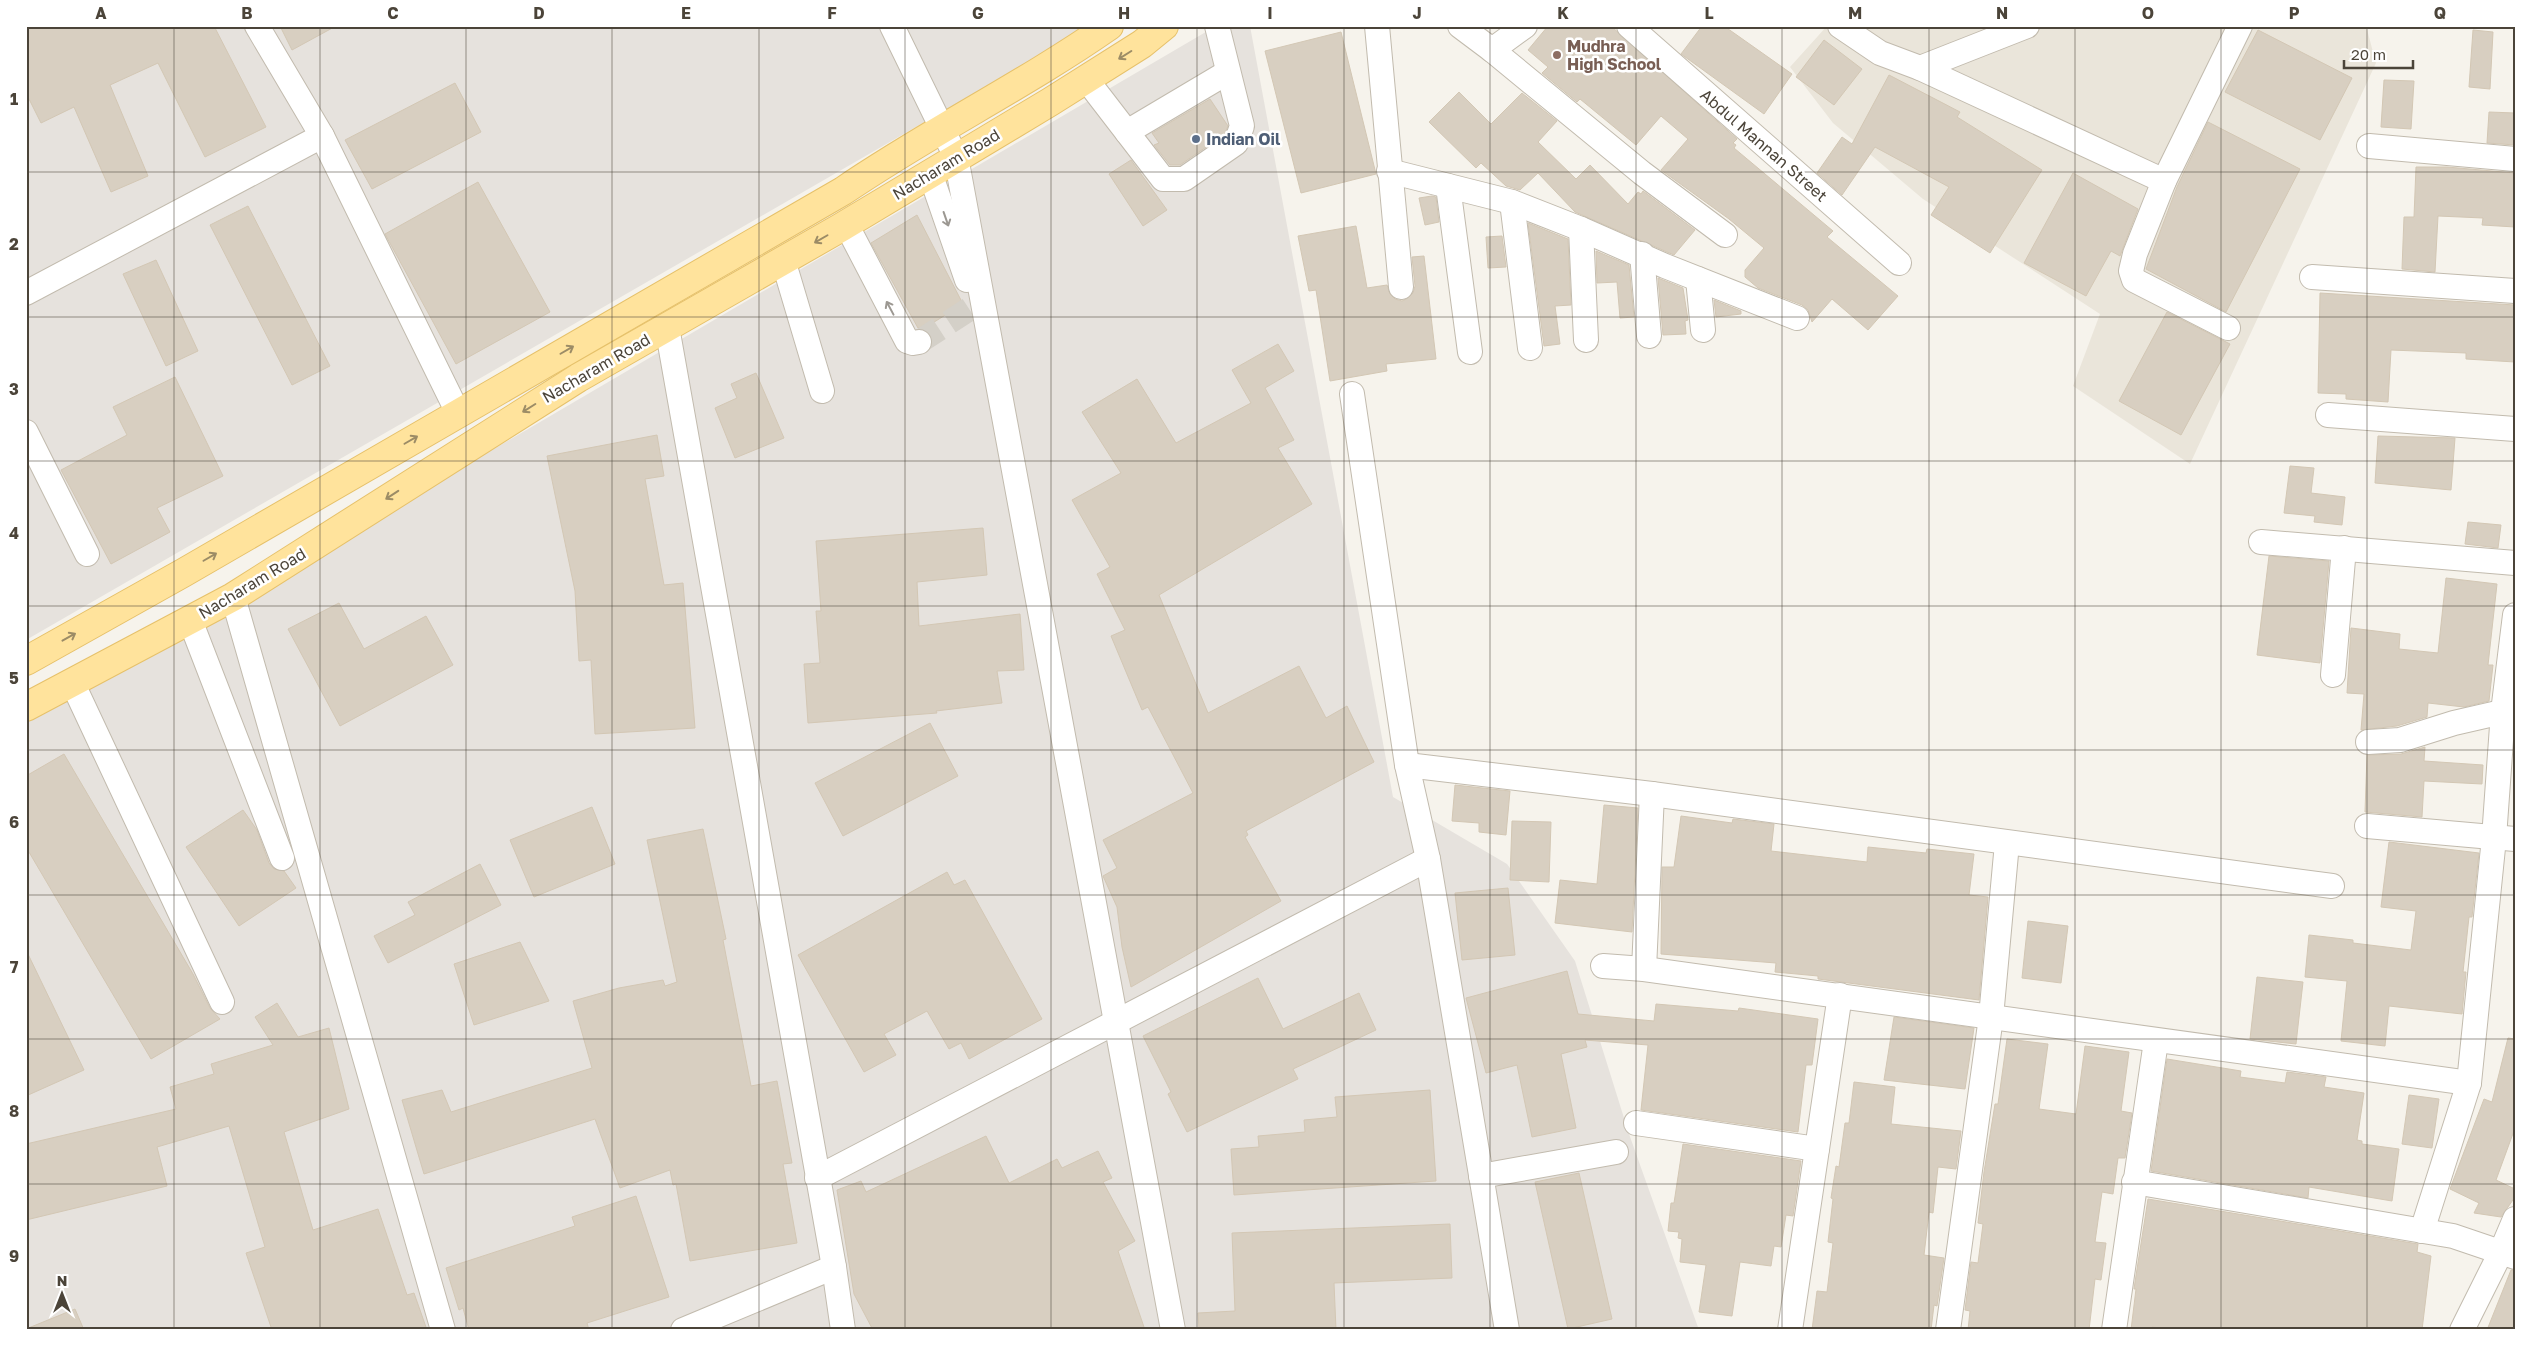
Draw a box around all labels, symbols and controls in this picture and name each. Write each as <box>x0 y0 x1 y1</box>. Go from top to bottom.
text: A <box>95 3 107 23</box>
text: B <box>241 3 253 23</box>
text: C <box>387 3 399 23</box>
text: D <box>533 3 545 23</box>
text: E <box>681 3 691 23</box>
text: F <box>827 3 837 23</box>
text: G <box>972 3 984 23</box>
text: H <box>1118 3 1130 23</box>
text: I <box>1267 3 1273 23</box>
text: J <box>1412 3 1422 23</box>
text: K <box>1557 3 1569 23</box>
text: L <box>1704 3 1714 23</box>
text: M <box>1848 3 1862 23</box>
text: N <box>1996 3 2008 23</box>
text: O <box>2142 3 2154 23</box>
text: P <box>2289 3 2300 23</box>
text: Q <box>2434 3 2446 23</box>
place label: Mudhra High School <box>1567 36 1662 74</box>
scale bar <box>2344 38 2412 70</box>
text: 20 m <box>2351 45 2386 63</box>
marker: Mudhra High School <box>1551 49 1563 61</box>
one-way arrow <box>1118 51 1132 61</box>
street label: Abdul Mannan Street <box>1696 84 1832 206</box>
text: 1 <box>10 89 18 109</box>
street label: Nacharam Road <box>889 124 1003 204</box>
place label: Indian Oil <box>1206 129 1281 149</box>
marker: Indian Oil <box>1190 133 1202 145</box>
one-way arrow <box>941 211 951 227</box>
text: 2 <box>9 234 19 254</box>
one-way arrow <box>814 234 828 244</box>
one-way arrow <box>885 301 895 316</box>
street label: Nacharam Road <box>538 329 654 407</box>
one-way arrow <box>559 345 574 355</box>
text: 3 <box>9 379 19 399</box>
one-way arrow <box>522 403 536 413</box>
one-way arrow <box>403 435 418 445</box>
one-way arrow <box>385 490 399 500</box>
text: 4 <box>9 523 19 543</box>
street label: Nacharam Road <box>195 543 309 623</box>
one-way arrow <box>203 552 217 562</box>
one-way arrow <box>61 632 75 642</box>
text: 5 <box>9 668 19 688</box>
text: 6 <box>9 812 19 832</box>
text: 7 <box>10 957 19 977</box>
text: 8 <box>9 1101 19 1121</box>
text: 9 <box>9 1246 19 1266</box>
north arrow <box>38 1268 88 1318</box>
text: N <box>57 1272 67 1289</box>

